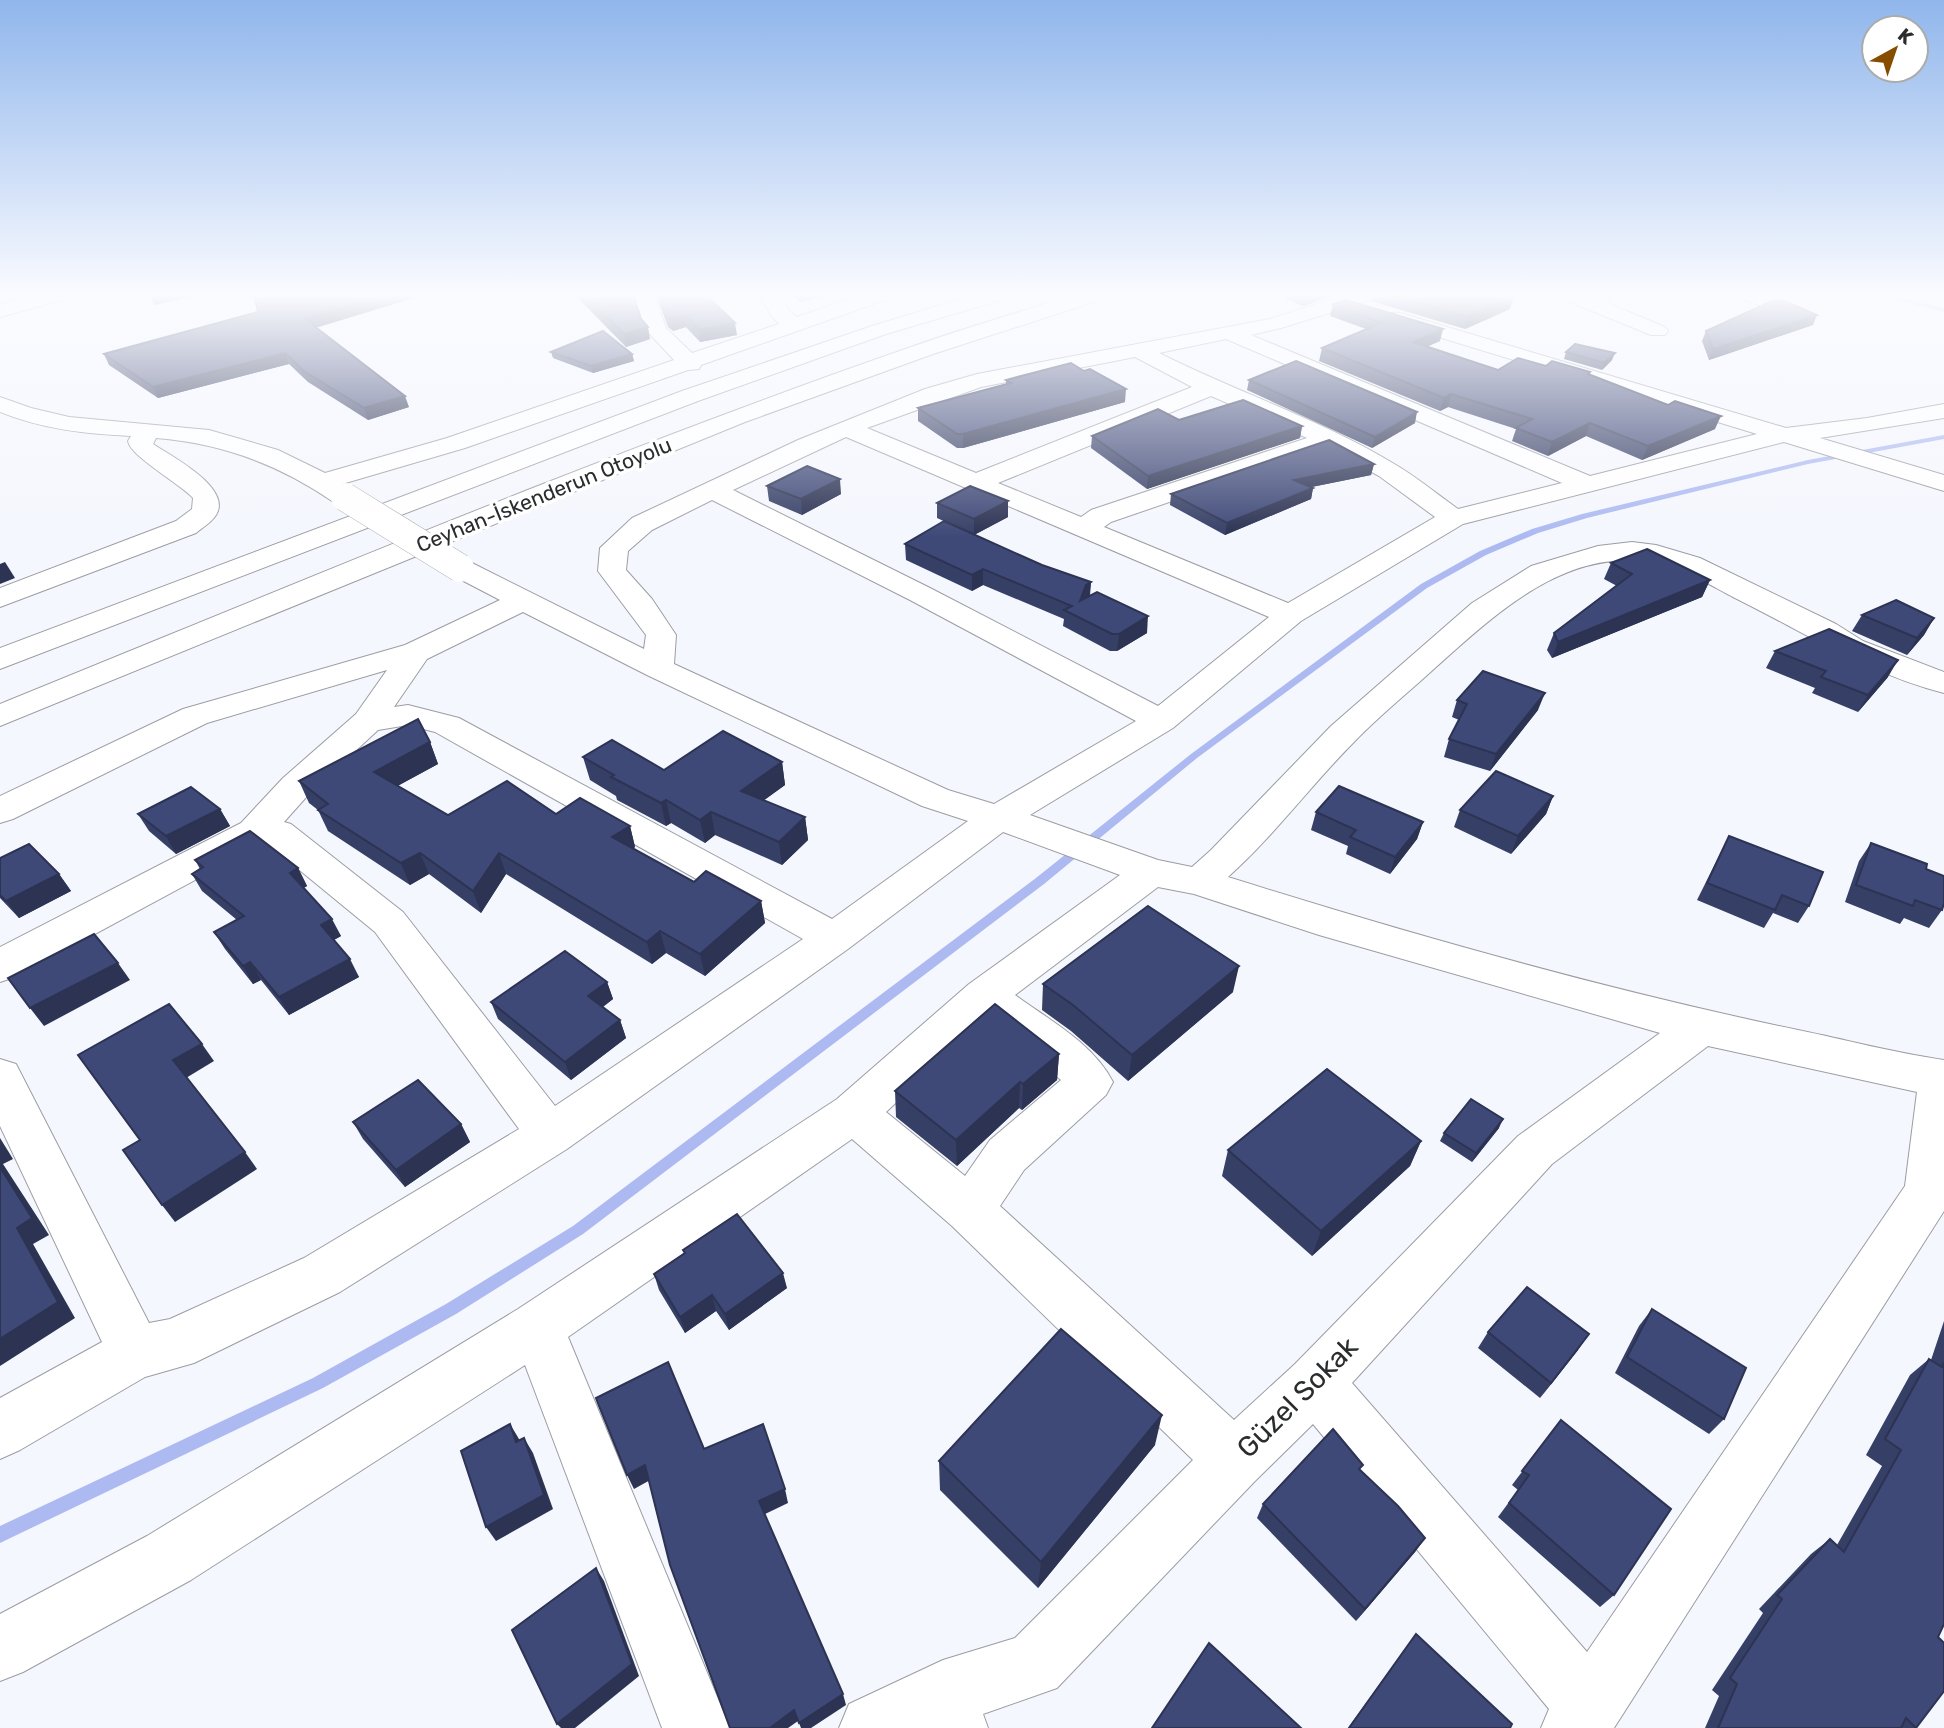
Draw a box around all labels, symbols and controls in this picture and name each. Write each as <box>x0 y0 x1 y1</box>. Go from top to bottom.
north arrow <box>1860 14 1930 84</box>
text: K <box>1893 23 1918 49</box>
street label: Ceyhan-İskenderun Otoyolu <box>413 432 675 557</box>
street label: Güzel Sokak <box>1230 1330 1365 1464</box>

